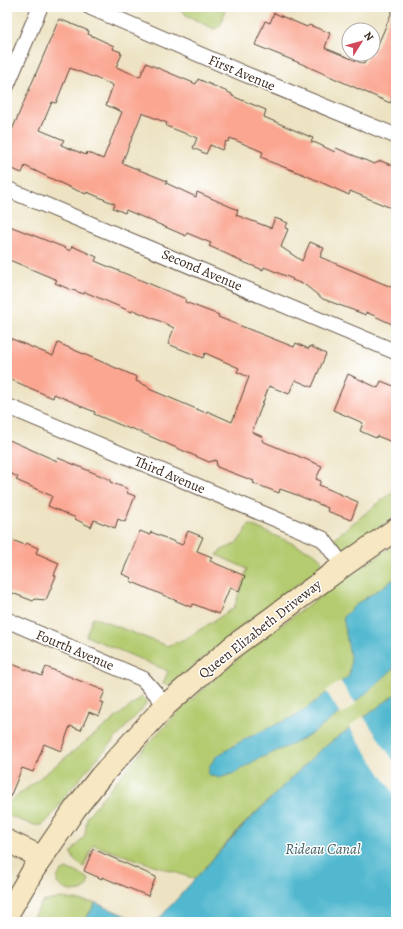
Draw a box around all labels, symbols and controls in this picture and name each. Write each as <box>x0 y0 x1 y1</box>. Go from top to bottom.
north arrow <box>341 22 381 62</box>
text: N <box>360 29 377 44</box>
street label: First Avenue <box>206 50 278 96</box>
street label: Second Avenue <box>159 244 245 296</box>
street label: Third Avenue <box>132 452 208 498</box>
street label: Queen Elizabeth Driveway <box>195 575 326 683</box>
street label: Fourth Avenue <box>33 625 117 675</box>
water label: Rideau Canal <box>285 839 361 859</box>

